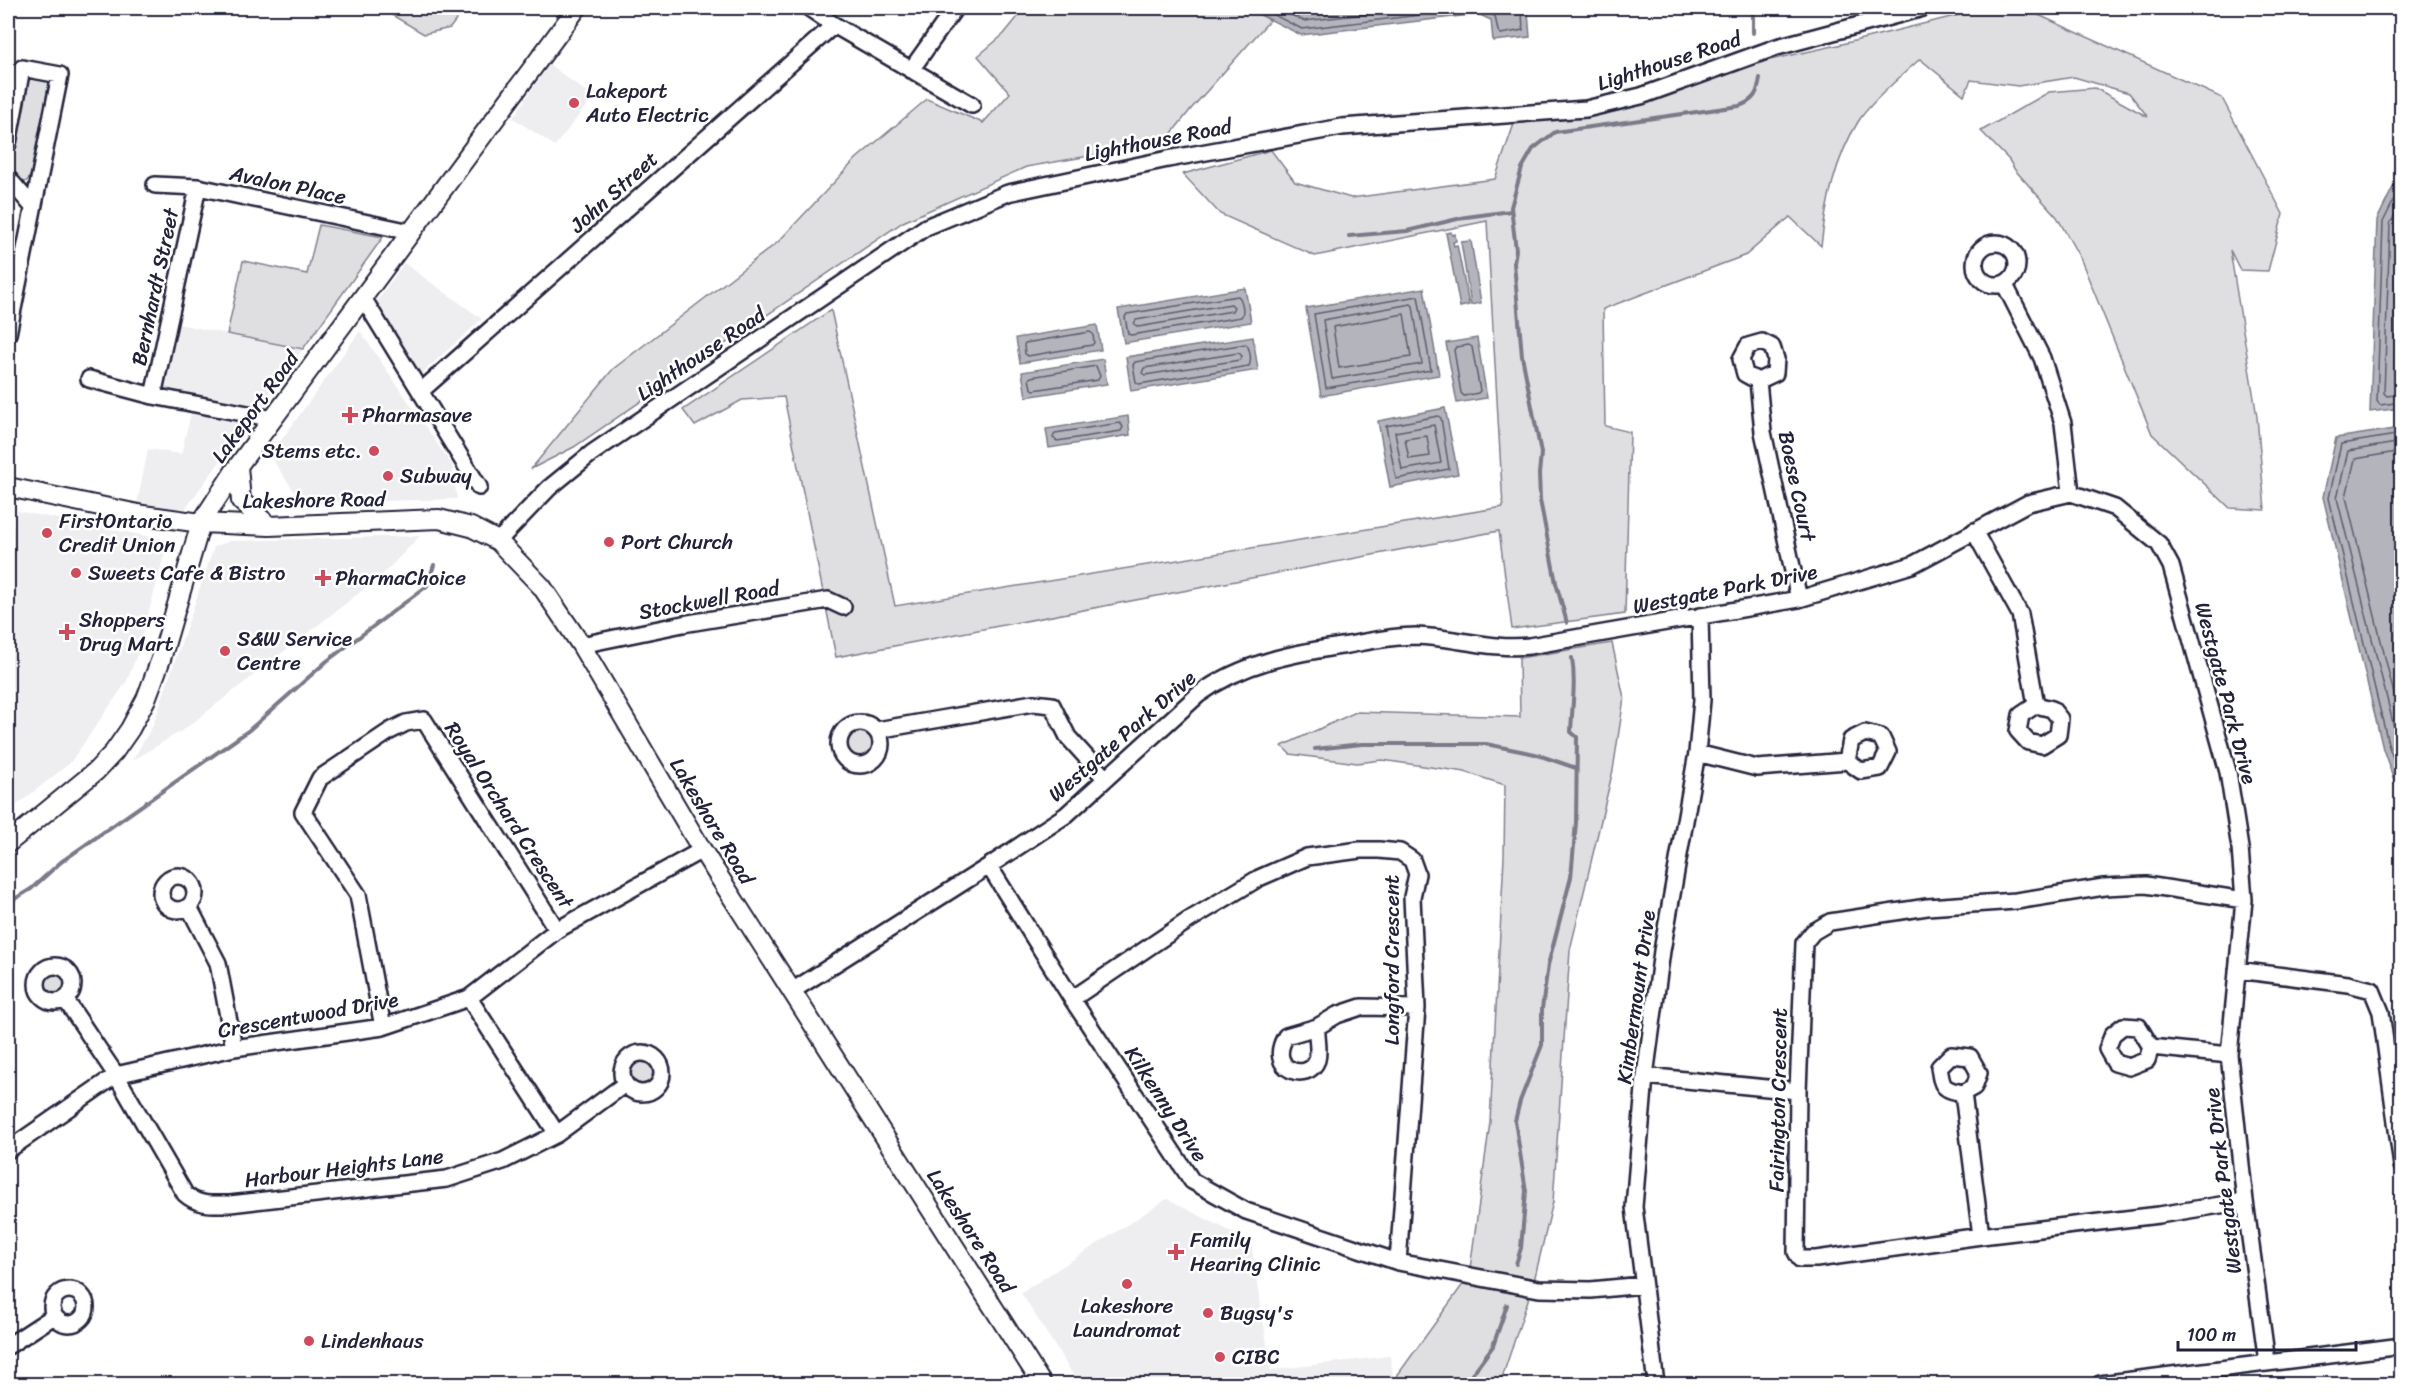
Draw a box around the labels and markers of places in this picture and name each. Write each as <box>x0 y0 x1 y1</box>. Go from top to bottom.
place label: Lakeport Auto Electric <box>585 72 709 134</box>
marker: Lakeport Auto Electric <box>567 96 581 110</box>
place label: Pharmasave <box>362 396 473 434</box>
marker: Pharmasave <box>343 408 357 422</box>
place label: Stems etc. <box>262 432 362 470</box>
marker: Stems etc. <box>367 444 381 458</box>
place label: Subway <box>400 457 472 495</box>
marker: Subway <box>381 469 395 483</box>
place label: FirstOntario Credit Union <box>59 502 175 564</box>
place label: Port Church <box>621 523 733 561</box>
marker: FirstOntario Credit Union <box>40 526 54 540</box>
marker: Port Church <box>602 535 616 549</box>
place label: Sweets Cafe & Bistro <box>88 554 285 592</box>
place label: PharmaChoice <box>335 559 466 597</box>
marker: Sweets Cafe & Bistro <box>69 566 83 580</box>
marker: PharmaChoice <box>316 571 330 585</box>
place label: Shoppers Drug Mart <box>79 601 174 663</box>
place label: S&W Service Centre <box>237 620 352 682</box>
marker: Shoppers Drug Mart <box>60 625 74 639</box>
marker: S&W Service Centre <box>218 644 232 658</box>
place label: Family Hearing Clinic <box>1190 1221 1321 1283</box>
marker: Family Hearing Clinic <box>1167 1243 1185 1261</box>
marker: Lakeshore Laundromat <box>1120 1277 1134 1291</box>
place label: Lakeshore Laundromat <box>1073 1287 1181 1349</box>
place label: Bugsy's <box>1220 1294 1293 1332</box>
marker: Bugsy's <box>1201 1306 1215 1320</box>
place label: Lindenhaus <box>321 1322 424 1360</box>
marker: Lindenhaus <box>302 1334 316 1348</box>
place label: CIBC <box>1232 1338 1280 1376</box>
marker: CIBC <box>1213 1350 1227 1364</box>

